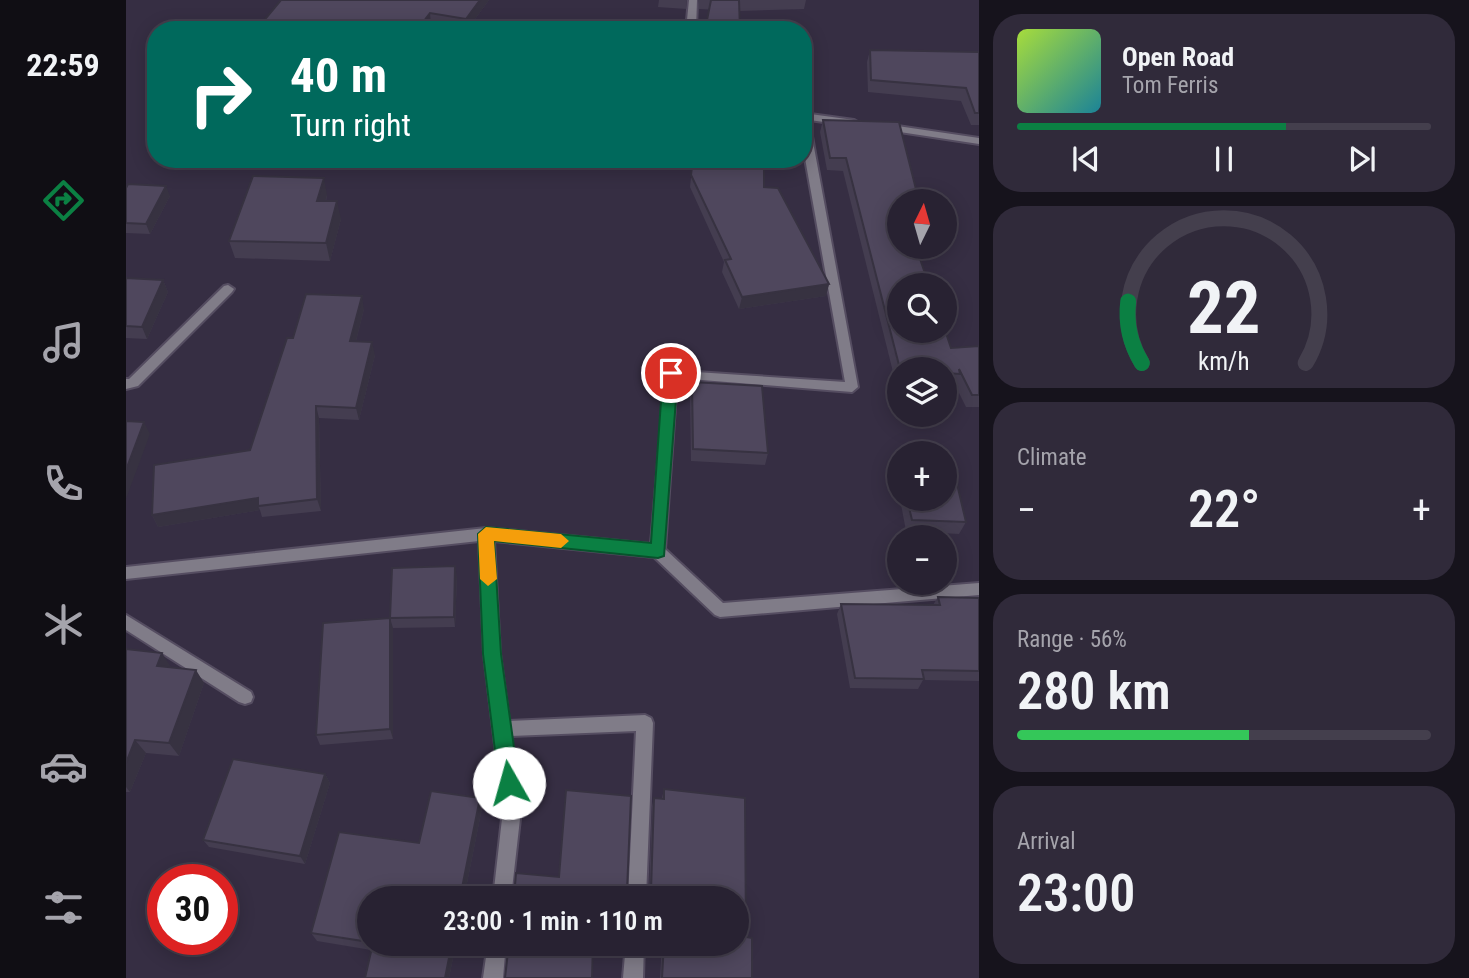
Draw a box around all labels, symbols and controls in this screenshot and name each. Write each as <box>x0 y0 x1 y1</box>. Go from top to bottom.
text: Open Road <box>1122 42 1234 72</box>
text: 22:59 <box>26 46 100 84</box>
text: 40 m <box>290 47 387 104</box>
icon: right <box>175 49 266 140</box>
text: Tom Ferris <box>1122 72 1218 99</box>
text: Turn right <box>290 106 411 144</box>
icon: previous <box>1067 140 1105 178</box>
icon: pause <box>1205 140 1243 178</box>
icon: next <box>1343 140 1381 178</box>
icon: directions <box>39 176 88 225</box>
north arrow <box>887 189 957 259</box>
map controls <box>887 189 957 595</box>
text: 22 <box>1187 265 1261 351</box>
button: search <box>887 273 957 343</box>
icon: music <box>39 318 88 367</box>
pin <box>641 343 701 403</box>
text: km/h <box>1198 347 1250 376</box>
icon: arrive <box>652 354 690 392</box>
button: layers <box>887 357 957 427</box>
button: + <box>887 441 957 511</box>
text: Climate <box>1017 444 1087 471</box>
icon: phone <box>39 459 88 508</box>
text: 22° <box>1188 479 1260 540</box>
text: − <box>1017 488 1036 532</box>
text: + <box>1412 488 1431 532</box>
button: − <box>887 525 957 595</box>
icon: climate <box>39 600 88 649</box>
text: Range · 56% <box>1017 626 1127 653</box>
text: 280 km <box>1017 661 1171 722</box>
icon: car <box>39 742 88 791</box>
position arrow <box>472 746 546 820</box>
text: Arrival <box>1017 828 1076 855</box>
text: 23:00 <box>1017 863 1135 924</box>
speed limit sign: 30 <box>147 864 238 955</box>
icon: filters <box>39 883 88 932</box>
text: 23:00 · 1 min · 110 m <box>443 906 663 936</box>

